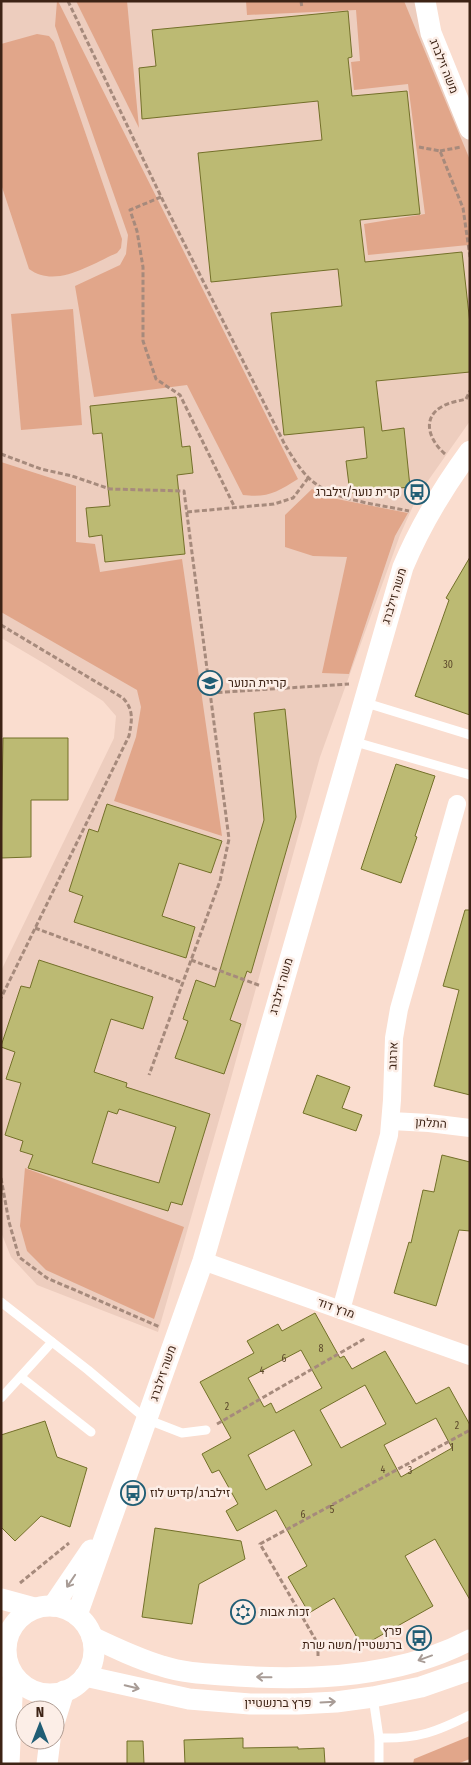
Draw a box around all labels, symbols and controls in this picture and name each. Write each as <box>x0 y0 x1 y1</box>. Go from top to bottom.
street label: משה זילברג <box>427 37 461 95</box>
bus stop icon: קרית נוער/זילברג <box>404 479 430 505</box>
place label: קרית נוער/זילברג <box>316 485 400 499</box>
street label: משה זילברג <box>379 566 409 626</box>
house number: 30 <box>443 659 453 671</box>
school or university icon: קריית הנוער <box>197 670 223 696</box>
place label: קריית הנוער <box>228 676 287 690</box>
street label: משה זילברג <box>266 956 296 1016</box>
street label: ארגוב <box>385 1041 401 1070</box>
street label: התלתן <box>415 1115 447 1131</box>
street label: מרץ דוד <box>315 1295 357 1321</box>
street label: משה זילברג <box>147 1343 179 1403</box>
house number: 8 <box>319 1343 324 1355</box>
house number: 6 <box>282 1353 287 1365</box>
house number: 4 <box>260 1365 265 1377</box>
house number: 2 <box>225 1401 230 1413</box>
house number: 2 <box>455 1420 460 1432</box>
house number: 1 <box>450 1442 454 1454</box>
house number: 4 <box>381 1464 386 1476</box>
house number: 3 <box>408 1465 413 1477</box>
bus stop icon: זילברג/קדיש לוז <box>120 1480 146 1506</box>
place label: זילברג/קדיש לוז <box>150 1486 230 1500</box>
house number: 5 <box>330 1504 335 1516</box>
house number: 6 <box>301 1509 306 1521</box>
one-way arrow <box>65 1574 75 1588</box>
synagogue icon: זכות אבות <box>230 1599 256 1625</box>
place label: זכות אבות <box>260 1605 310 1619</box>
place label: פרץ ברנשטיין/משה שרת <box>302 1624 403 1652</box>
bus stop icon: פרץ ברנשטיין/משה שרת <box>406 1625 432 1651</box>
one-way arrow <box>418 1654 433 1663</box>
one-way arrow <box>257 1672 273 1682</box>
one-way arrow <box>124 1683 140 1692</box>
street label: פרץ ברנשטיין <box>245 1696 311 1710</box>
one-way arrow <box>320 1698 336 1707</box>
north arrow <box>15 1700 65 1750</box>
text: N <box>36 1704 44 1721</box>

